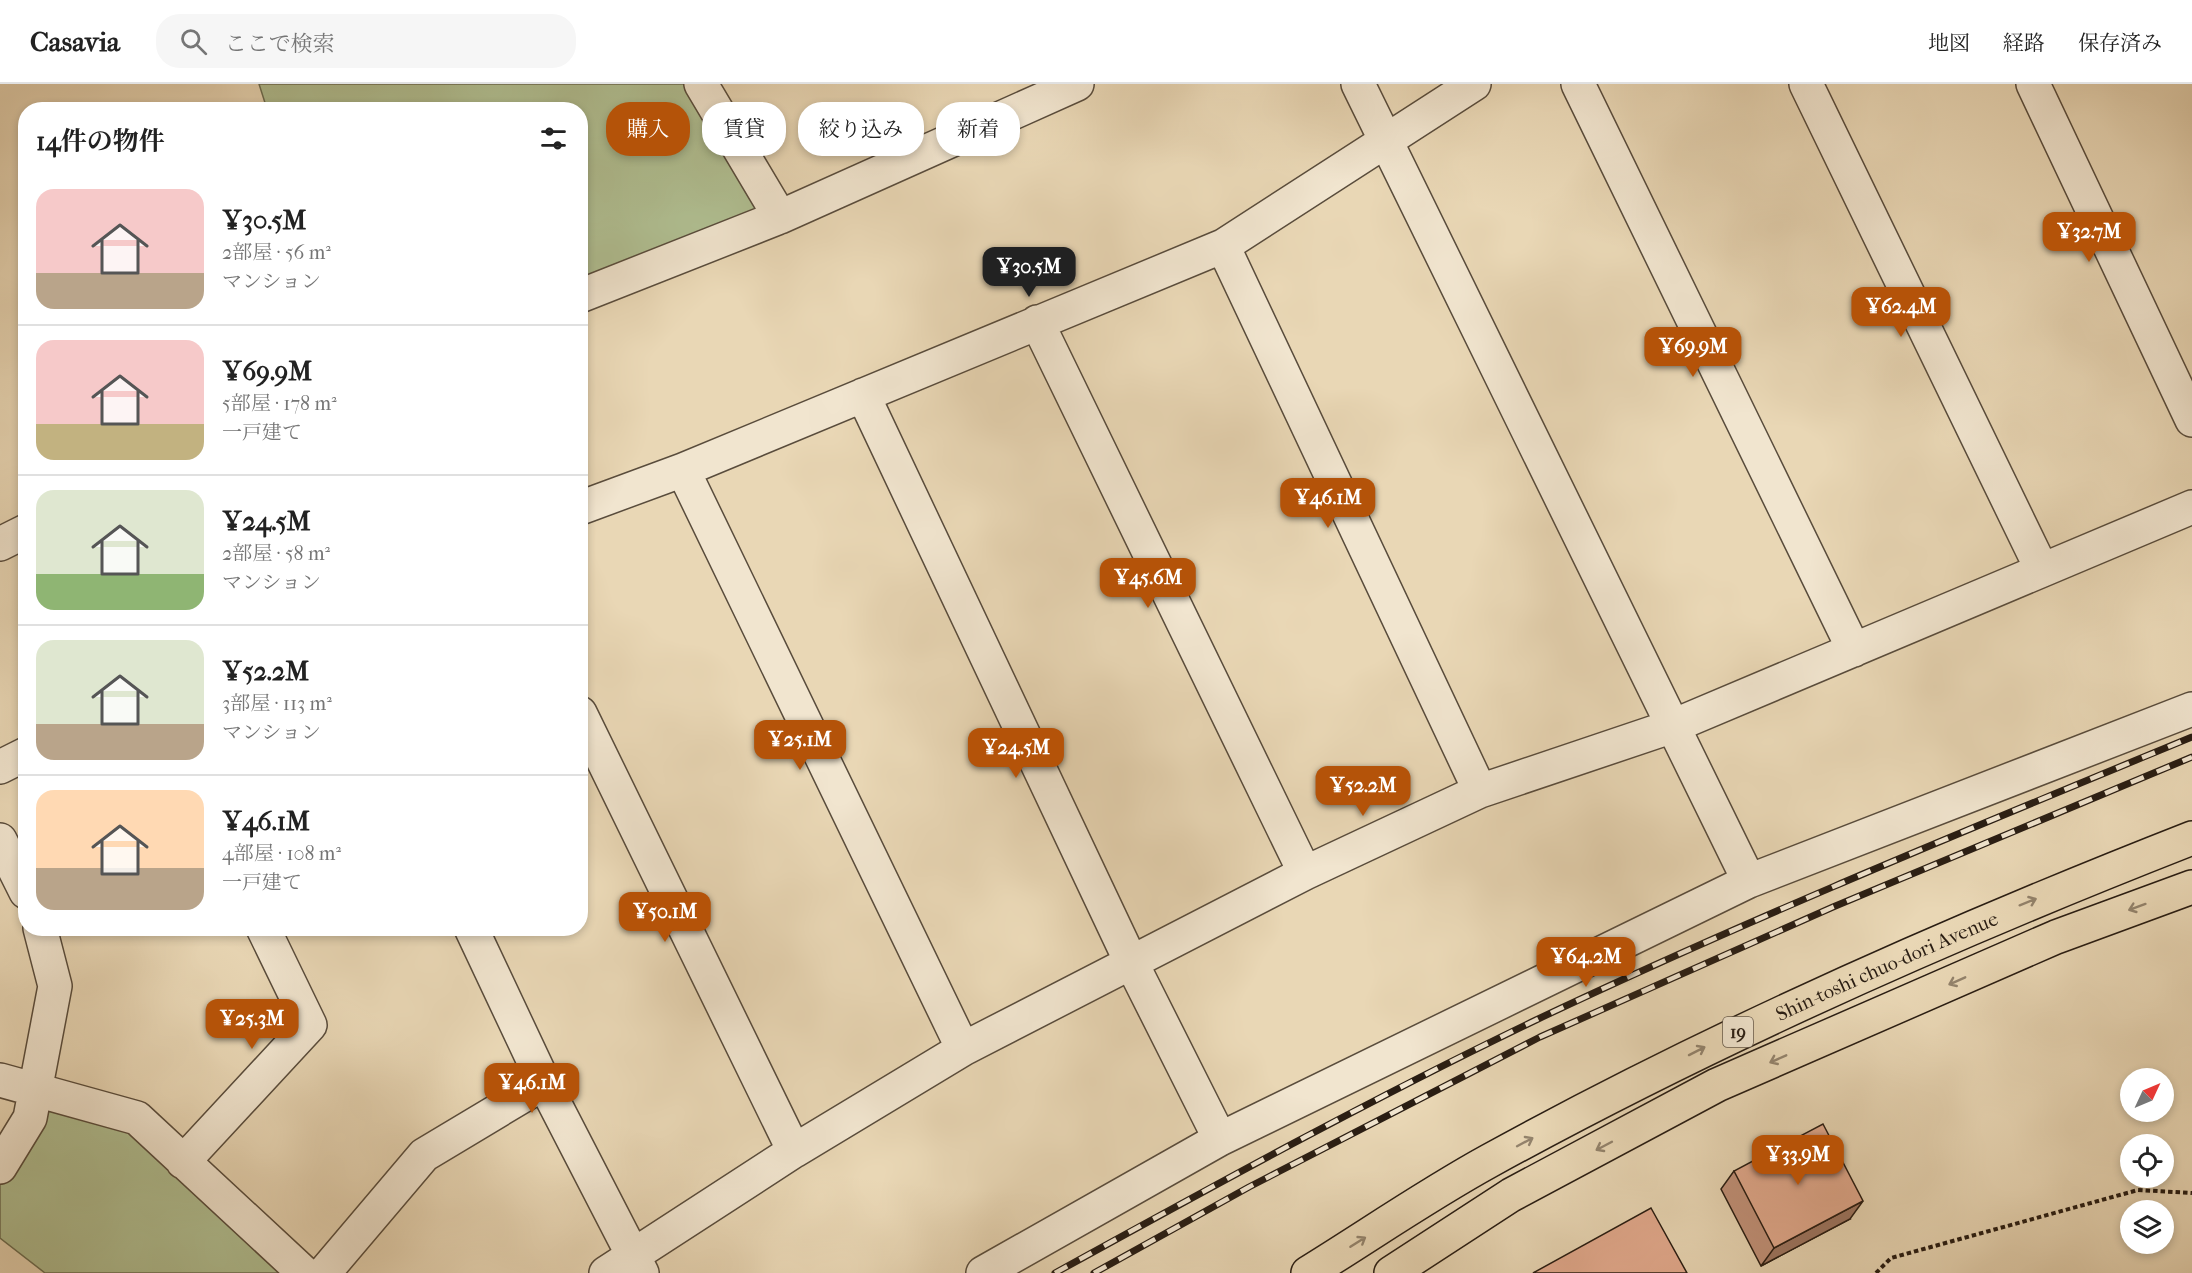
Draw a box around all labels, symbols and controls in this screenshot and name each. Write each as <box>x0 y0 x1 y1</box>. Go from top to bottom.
search box <box>156 14 576 68</box>
text: Casavia <box>30 25 120 58</box>
icon: search <box>177 25 210 58</box>
text: ここで検索 <box>225 31 335 57</box>
text: 地図 <box>1928 31 1970 55</box>
text: 経路 <box>2003 31 2045 55</box>
text: 保存済み <box>2078 31 2162 55</box>
chip: 購入 <box>606 102 690 156</box>
chip: 賃貸 <box>702 102 786 156</box>
chip: 絞り込み <box>798 102 924 156</box>
chip: 新着 <box>936 102 1020 156</box>
icon: filters <box>537 122 570 155</box>
text: 14件の物件 <box>36 126 165 157</box>
text: ¥30.5M <box>222 205 306 236</box>
pin: ¥32.7M <box>2040 212 2138 263</box>
icon: home <box>84 213 156 285</box>
text: ¥32.7M <box>2057 220 2121 243</box>
text: 2部屋 · 56 m² <box>222 241 331 264</box>
pin: ¥30.5M <box>980 247 1078 298</box>
text: ¥30.5M <box>997 255 1061 278</box>
text: マンション <box>222 270 321 293</box>
pin: ¥62.4M <box>1852 287 1950 338</box>
text: ¥62.4M <box>1865 295 1937 318</box>
pin: ¥69.9M <box>1644 327 1742 378</box>
text: ¥69.9M <box>1658 335 1728 358</box>
text: ¥69.9M <box>222 356 312 387</box>
icon: home <box>84 364 156 436</box>
text: 5部屋 · 178 m² <box>222 392 337 415</box>
text: 一戸建て <box>222 421 302 444</box>
pin: ¥46.1M <box>1279 478 1377 529</box>
text: ¥46.1M <box>1294 486 1362 509</box>
text: ¥24.5M <box>222 506 311 537</box>
icon: home <box>84 514 156 586</box>
text: 2部屋 · 58 m² <box>222 542 330 565</box>
pin: ¥45.6M <box>1099 558 1197 609</box>
text: ¥45.6M <box>1114 566 1182 589</box>
text: マンション <box>222 571 321 594</box>
text: ¥52.2M <box>222 656 309 687</box>
icon: home <box>84 664 156 736</box>
text: 3部屋 · 113 m² <box>222 692 332 715</box>
pin: ¥25.1M <box>751 720 849 771</box>
text: マンション <box>222 721 321 744</box>
text: ¥25.1M <box>768 728 832 751</box>
pin: ¥24.5M <box>967 728 1065 779</box>
text: ¥24.5M <box>982 736 1050 759</box>
pin: ¥52.2M <box>1314 766 1412 817</box>
text: ¥52.2M <box>1330 774 1396 797</box>
text: ¥46.1M <box>222 806 310 837</box>
icon: home <box>84 814 156 886</box>
text: 4部屋 · 108 m² <box>222 842 341 865</box>
text: 一戸建て <box>222 871 302 894</box>
pin: ¥50.1M <box>616 892 714 943</box>
one-way arrow <box>2019 896 2037 907</box>
text: ¥50.1M <box>633 900 697 923</box>
one-way arrow <box>2128 902 2147 913</box>
street label: Shin-toshi chuo-dori Avenue <box>1772 907 2002 1026</box>
pin: ¥64.2M <box>1537 937 1635 988</box>
text: ¥64.2M <box>1550 945 1622 968</box>
one-way arrow <box>1948 975 1966 987</box>
pin: ¥25.3M <box>203 999 301 1050</box>
text: ¥25.3M <box>220 1007 284 1030</box>
road number: 19 <box>1723 1017 1753 1047</box>
one-way arrow <box>1688 1045 1706 1057</box>
one-way arrow <box>1769 1053 1787 1065</box>
pin: ¥46.1M <box>483 1063 581 1114</box>
north arrow <box>2120 1068 2174 1122</box>
map controls <box>2120 1068 2174 1254</box>
text: ¥46.1M <box>498 1071 566 1094</box>
button: locate <box>2120 1134 2174 1188</box>
pin: ¥33.9M <box>1749 1135 1847 1186</box>
one-way arrow <box>1516 1136 1533 1148</box>
one-way arrow <box>1595 1141 1613 1152</box>
text: ¥33.9M <box>1766 1143 1830 1166</box>
button: layers <box>2120 1200 2174 1254</box>
one-way arrow <box>1349 1236 1366 1248</box>

